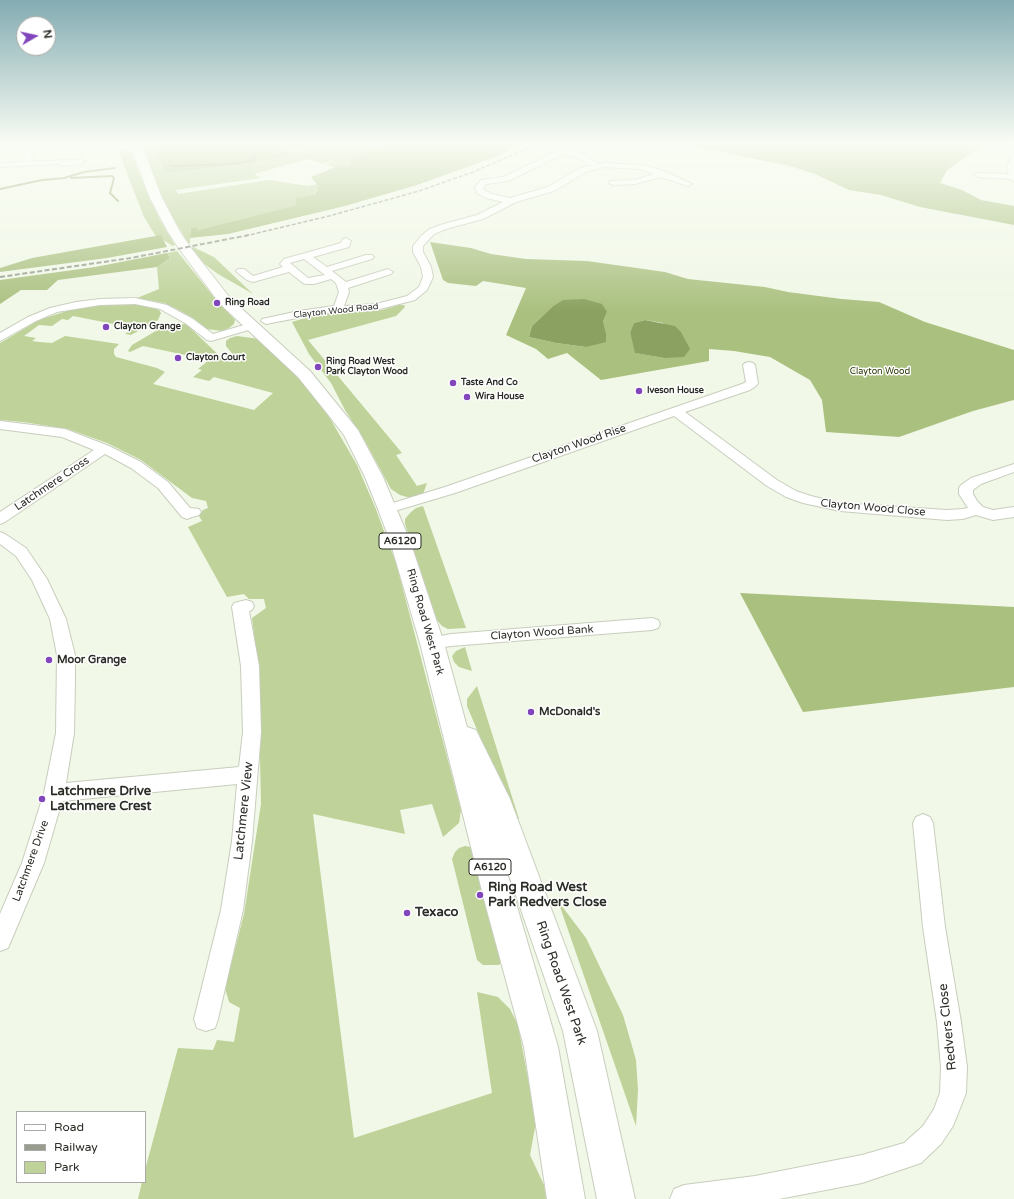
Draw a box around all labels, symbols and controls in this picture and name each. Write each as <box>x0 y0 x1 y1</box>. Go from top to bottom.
north arrow <box>16 16 56 56</box>
text: N <box>40 29 54 40</box>
marker: Ring Road <box>212 298 222 308</box>
place label: Ring Road <box>225 298 270 308</box>
street label: Clayton Wood Road <box>293 301 379 321</box>
marker: Clayton Grange <box>101 322 111 332</box>
place label: Clayton Grange <box>114 322 181 332</box>
marker: Clayton Court <box>173 353 183 363</box>
place label: Clayton Court <box>186 353 245 363</box>
place label: Ring Road West Park Clayton Wood <box>326 357 408 378</box>
marker: Ring Road West Park Clayton Wood <box>313 362 323 372</box>
park label: Clayton Wood <box>850 367 910 377</box>
marker: Taste And Co <box>448 378 458 388</box>
place label: Taste And Co <box>461 378 518 388</box>
marker: Iveson House <box>634 386 644 396</box>
place label: Iveson House <box>647 386 704 396</box>
marker: Wira House <box>462 392 472 402</box>
place label: Wira House <box>475 392 524 402</box>
street label: Clayton Wood Rise <box>530 422 628 466</box>
street label: Latchmere Cross <box>12 454 92 514</box>
street label: Clayton Wood Close <box>820 497 926 519</box>
road number: A6120 <box>379 533 421 549</box>
street label: Ring Road West Park <box>403 567 447 677</box>
street label: Clayton Wood Bank <box>490 623 594 643</box>
place label: Moor Grange <box>57 653 127 667</box>
marker: Moor Grange <box>44 655 54 665</box>
place label: McDonald's <box>539 705 600 719</box>
marker: McDonald's <box>526 707 536 717</box>
street label: Latchmere View <box>231 761 257 861</box>
place label: Latchmere Drive Latchmere Crest <box>50 784 151 815</box>
marker: Latchmere Drive Latchmere Crest <box>37 794 47 804</box>
street label: Latchmere Drive <box>10 819 52 903</box>
road number: A6120 <box>469 859 511 875</box>
place label: Ring Road West Park Redvers Close <box>488 880 606 911</box>
marker: Ring Road West Park Redvers Close <box>475 890 485 900</box>
place label: Texaco <box>415 905 458 921</box>
marker: Texaco <box>402 908 412 918</box>
street label: Ring Road West Park <box>532 919 590 1047</box>
street label: Redvers Close <box>936 983 960 1071</box>
legend <box>16 1111 146 1183</box>
text: Road <box>54 1120 84 1134</box>
text: Railway <box>54 1140 98 1154</box>
text: Park <box>54 1160 80 1174</box>

